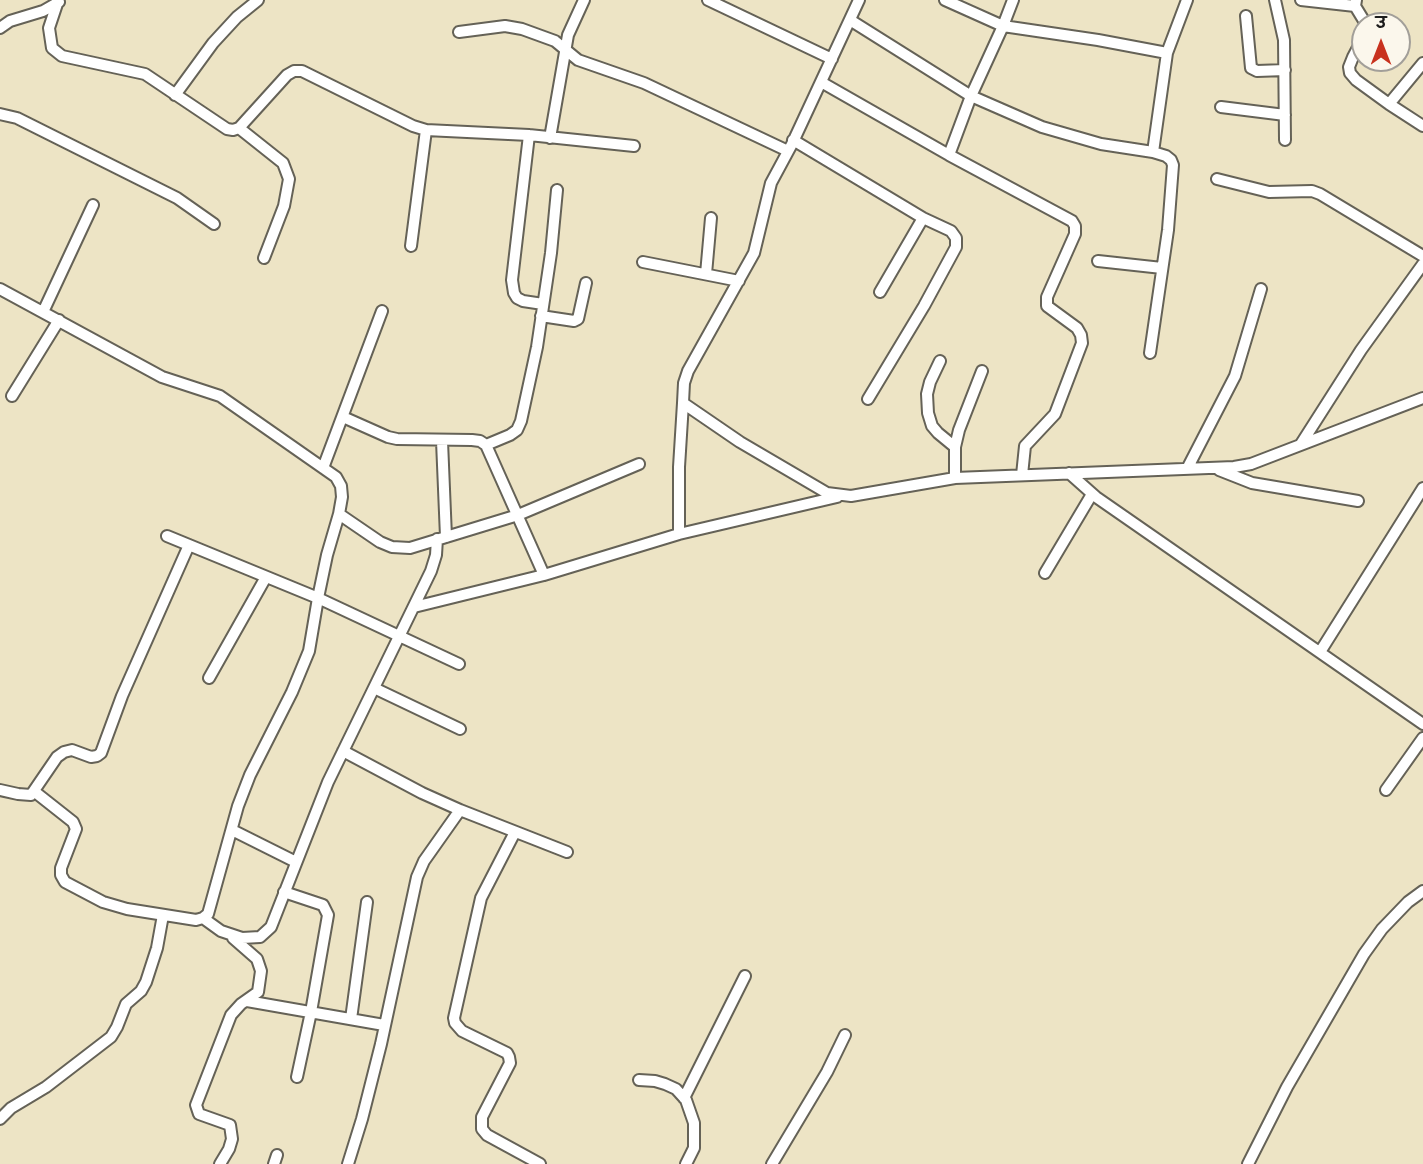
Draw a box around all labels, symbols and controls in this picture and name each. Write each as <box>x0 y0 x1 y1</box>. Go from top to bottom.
north arrow <box>1351 12 1411 72</box>
text: उ <box>1376 16 1386 35</box>

